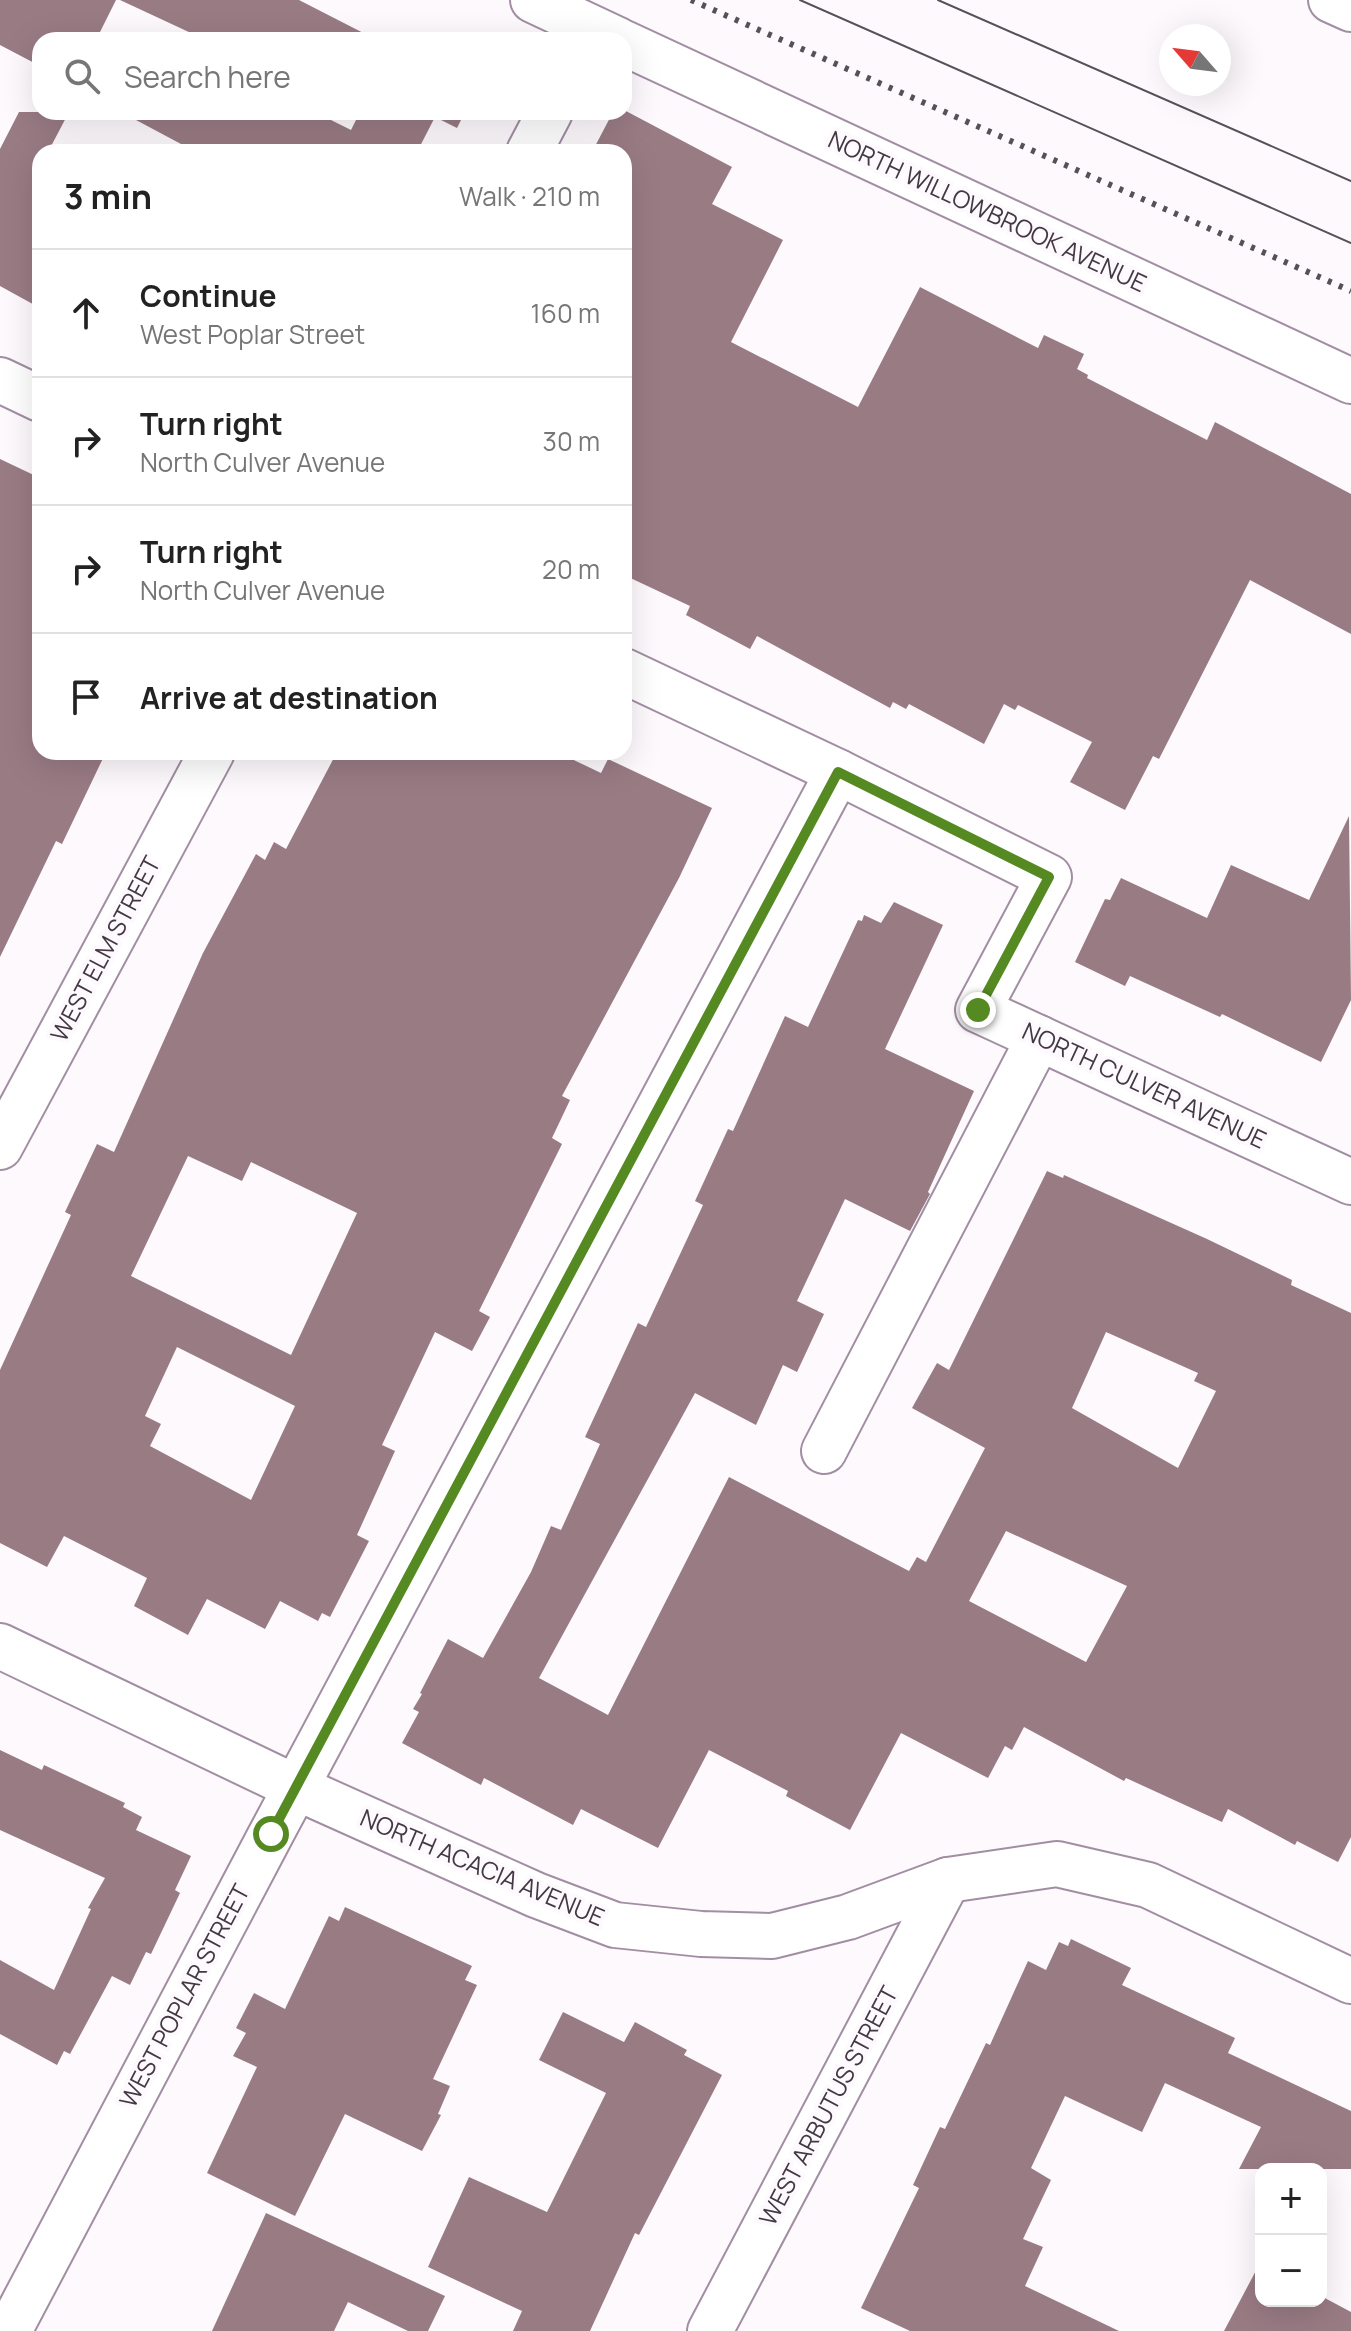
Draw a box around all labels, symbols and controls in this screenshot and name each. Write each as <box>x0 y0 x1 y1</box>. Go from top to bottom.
north arrow <box>1159 24 1231 96</box>
search box <box>32 32 632 120</box>
icon: search <box>60 54 104 98</box>
text: Search here <box>124 56 291 97</box>
street label: NORTH WILLOWBROOK AVENUE <box>823 122 1152 299</box>
text: 3 min <box>64 173 152 219</box>
text: Walk · 210 m <box>459 178 600 214</box>
text: Continue <box>140 275 276 316</box>
icon: ahead <box>64 291 108 335</box>
text: 160 m <box>531 295 600 331</box>
text: West Poplar Street <box>140 316 365 352</box>
text: Turn right <box>140 403 283 444</box>
icon: right <box>64 419 108 463</box>
text: 30 m <box>543 423 600 459</box>
text: North Culver Avenue <box>140 444 385 480</box>
text: Turn right <box>140 531 283 572</box>
icon: right <box>64 547 108 591</box>
text: 20 m <box>542 551 600 587</box>
text: North Culver Avenue <box>140 572 385 608</box>
icon: arrive <box>64 675 108 719</box>
text: Arrive at destination <box>140 677 438 718</box>
street label: WEST ELM STREET <box>42 849 168 1047</box>
route end <box>960 992 996 1028</box>
street label: NORTH CULVER AVENUE <box>1017 1014 1272 1156</box>
street label: NORTH ACACIA AVENUE <box>356 1800 610 1933</box>
route start <box>253 1816 289 1852</box>
street label: WEST POPLAR STREET <box>111 1877 257 2113</box>
street label: WEST ARBUTUS STREET <box>751 1979 905 2231</box>
map controls <box>1255 2163 1327 2307</box>
button: + <box>1255 2163 1327 2235</box>
button: − <box>1255 2235 1327 2307</box>

